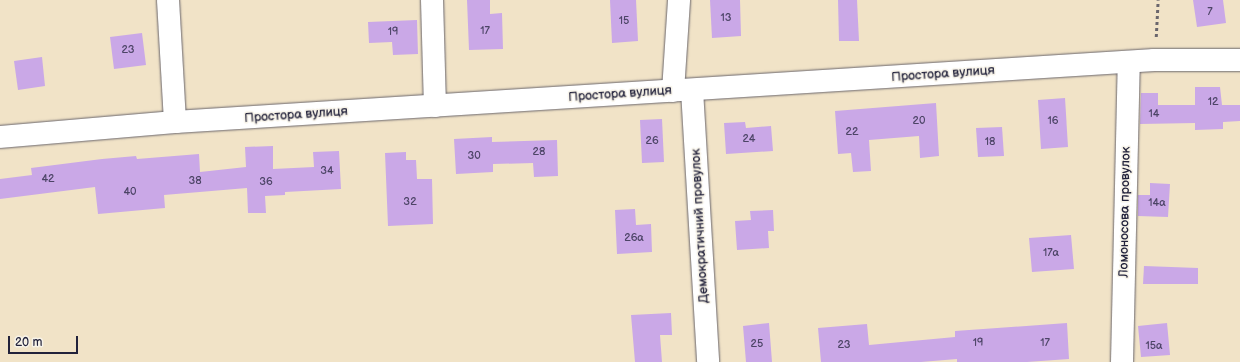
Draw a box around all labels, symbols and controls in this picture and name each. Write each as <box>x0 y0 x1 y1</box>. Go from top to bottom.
house number: 7 <box>1207 5 1213 19</box>
house number: 13 <box>720 11 732 25</box>
house number: 15 <box>619 14 629 28</box>
house number: 17 <box>480 24 490 38</box>
house number: 19 <box>388 25 398 39</box>
house number: 23 <box>121 43 135 57</box>
street label: Простора вулиця <box>891 63 995 85</box>
street label: Простора вулиця <box>568 83 672 105</box>
house number: 12 <box>1208 95 1218 109</box>
street label: Простора вулиця <box>244 104 348 126</box>
house number: 14 <box>1149 107 1159 121</box>
house number: 20 <box>913 114 925 128</box>
house number: 16 <box>1048 114 1058 128</box>
house number: 22 <box>846 125 858 139</box>
house number: 24 <box>742 132 756 146</box>
house number: 26 <box>645 134 659 148</box>
house number: 18 <box>985 135 995 149</box>
house number: 28 <box>533 145 545 159</box>
street label: Ломоносова провулок <box>1116 146 1134 278</box>
street label: Демократичний провулок <box>688 148 712 304</box>
house number: 30 <box>467 149 481 163</box>
house number: 34 <box>320 164 334 178</box>
house number: 42 <box>41 172 55 186</box>
house number: 38 <box>188 174 202 188</box>
house number: 36 <box>259 175 273 189</box>
house number: 40 <box>123 185 137 199</box>
house number: 32 <box>403 195 417 209</box>
house number: 14а <box>1148 196 1166 210</box>
house number: 26а <box>624 231 644 245</box>
house number: 17а <box>1043 246 1059 260</box>
scale bar <box>10 328 80 354</box>
text: 20 m <box>15 335 42 350</box>
house number: 19 <box>973 336 983 350</box>
house number: 17 <box>1040 336 1050 350</box>
house number: 25 <box>751 337 763 351</box>
house number: 23 <box>837 338 851 352</box>
house number: 15а <box>1145 339 1163 353</box>

